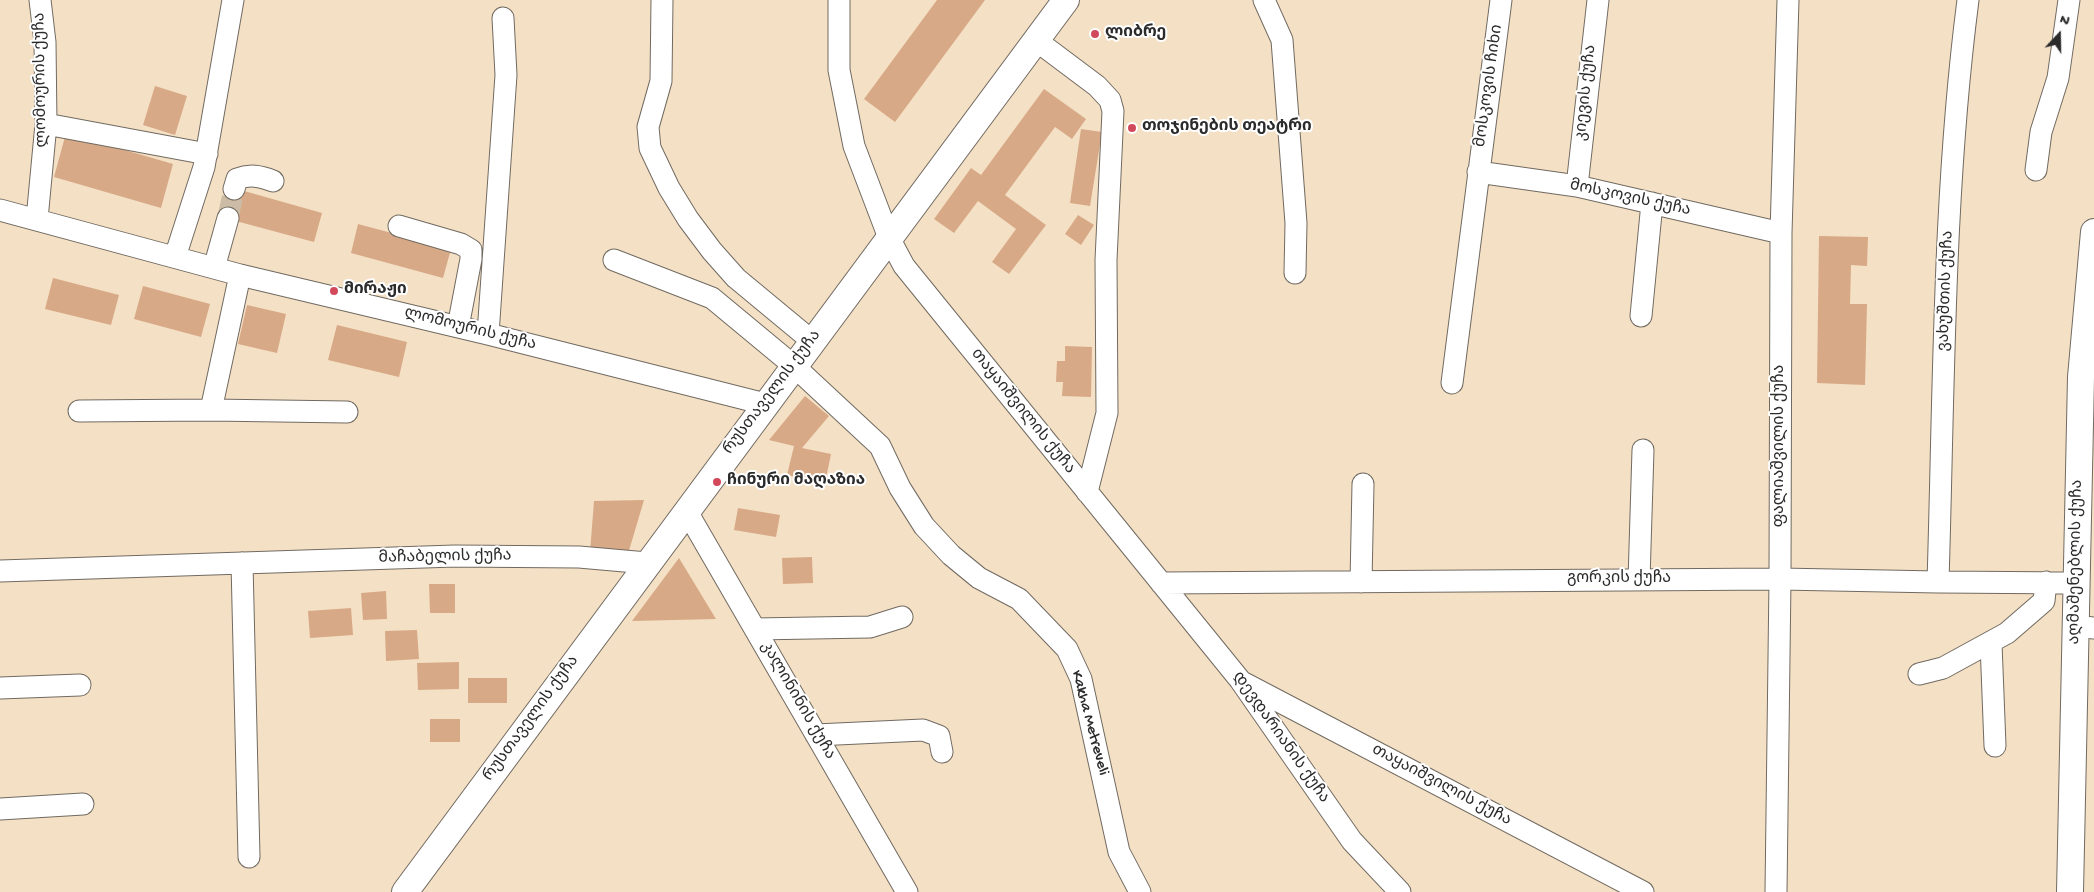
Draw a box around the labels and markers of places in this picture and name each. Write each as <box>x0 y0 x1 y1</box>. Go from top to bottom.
place label: ლიბრე <box>1105 24 1166 44</box>
marker: ლიბრე <box>1089 28 1101 40</box>
place label: თოჯინების თეატრი <box>1142 118 1312 138</box>
marker: თოჯინების თეატრი <box>1126 122 1138 134</box>
place label: მირაჟი <box>344 281 407 301</box>
marker: მირაჟი <box>328 285 340 297</box>
place label: ჩინური მაღაზია <box>727 472 865 492</box>
marker: ჩინური მაღაზია <box>711 476 723 488</box>

